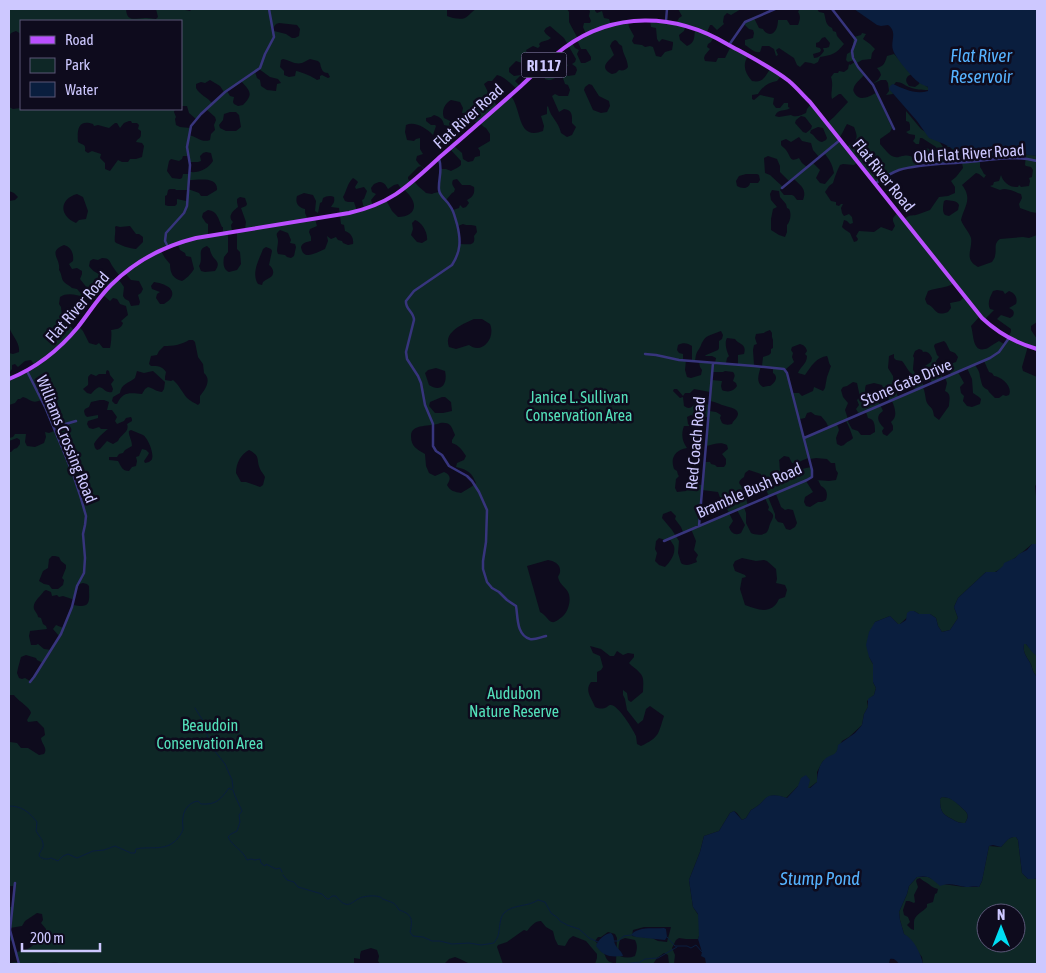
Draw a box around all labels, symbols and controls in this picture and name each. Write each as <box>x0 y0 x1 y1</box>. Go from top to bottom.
legend <box>20 20 182 110</box>
text: Road <box>65 31 94 48</box>
water label: Flat River Reservoir <box>950 45 1013 87</box>
road number: RI 117 <box>522 52 566 78</box>
text: Park <box>65 56 90 73</box>
street label: Flat River Road <box>429 80 507 152</box>
text: Water <box>65 81 98 98</box>
street label: Flat River Road <box>849 135 919 215</box>
street label: Old Flat River Road <box>913 140 1025 166</box>
street label: Flat River Road <box>41 268 113 346</box>
street label: Stone Gate Drive <box>858 355 954 409</box>
street label: Williams Crossing Road <box>32 373 101 506</box>
park label: Janice L. Sullivan Conservation Area <box>525 388 633 424</box>
street label: Red Coach Road <box>682 396 708 490</box>
street label: Bramble Bush Road <box>693 459 805 521</box>
park label: Audubon Nature Reserve <box>469 684 559 720</box>
park label: Beaudoin Conservation Area <box>156 716 264 752</box>
water label: Stump Pond <box>779 868 860 889</box>
north arrow <box>976 903 1026 953</box>
text: N <box>997 907 1005 923</box>
scale bar <box>22 920 100 952</box>
text: 200 m <box>30 929 64 946</box>

